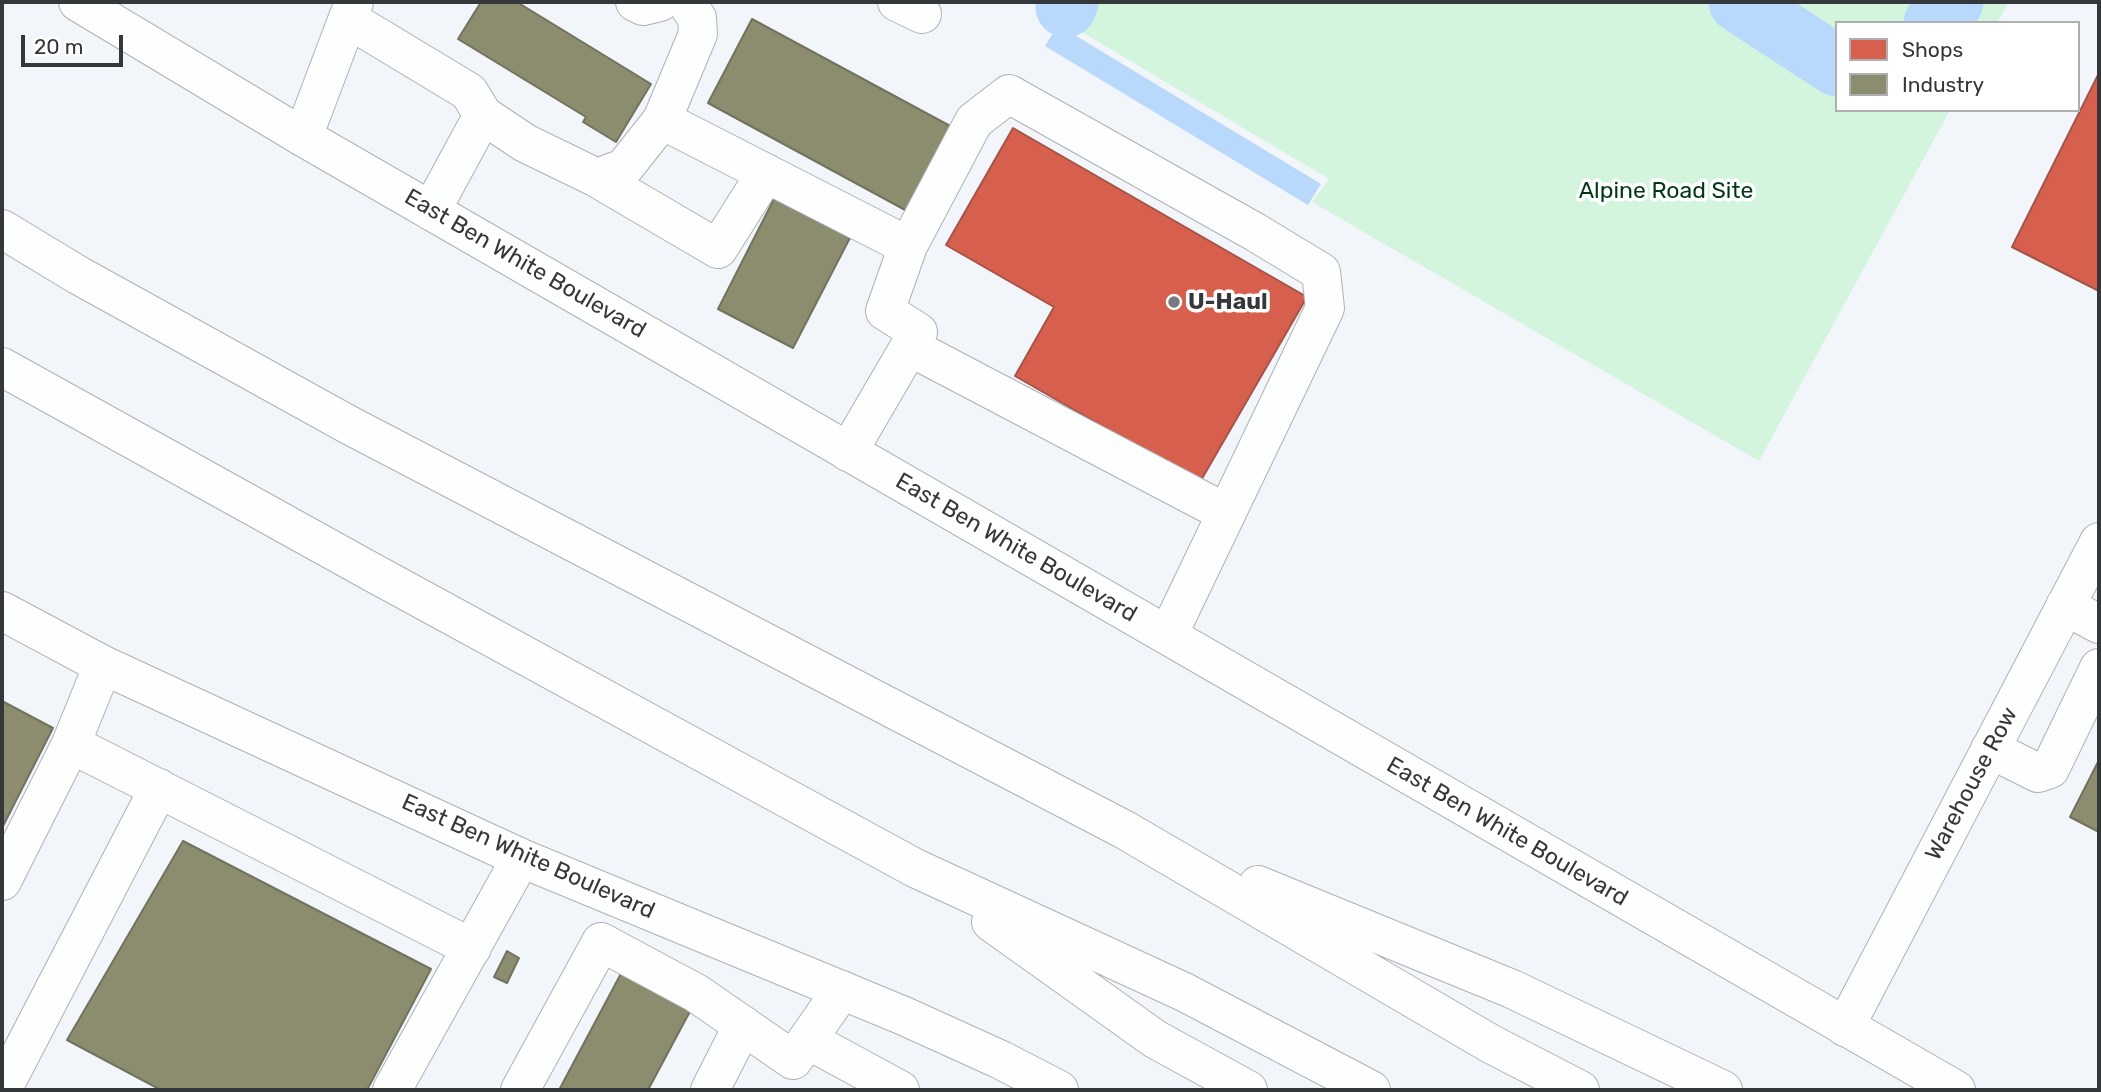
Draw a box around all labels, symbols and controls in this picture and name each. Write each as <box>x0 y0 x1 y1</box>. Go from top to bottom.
scale bar <box>24 21 126 65</box>
legend <box>1835 21 2080 112</box>
text: 20 m <box>34 34 83 59</box>
text: Shops <box>1902 37 1963 62</box>
text: Industry <box>1902 72 1984 97</box>
park label: Alpine Road Site <box>1579 177 1753 205</box>
street label: East Ben White Boulevard <box>399 184 651 344</box>
place label: U-Haul <box>1188 288 1268 316</box>
marker: U-Haul <box>1166 294 1182 310</box>
street label: East Ben White Boulevard <box>890 468 1142 628</box>
street label: Warehouse Row <box>1920 703 2024 865</box>
street label: East Ben White Boulevard <box>1381 752 1633 912</box>
street label: East Ben White Boulevard <box>397 789 659 925</box>

